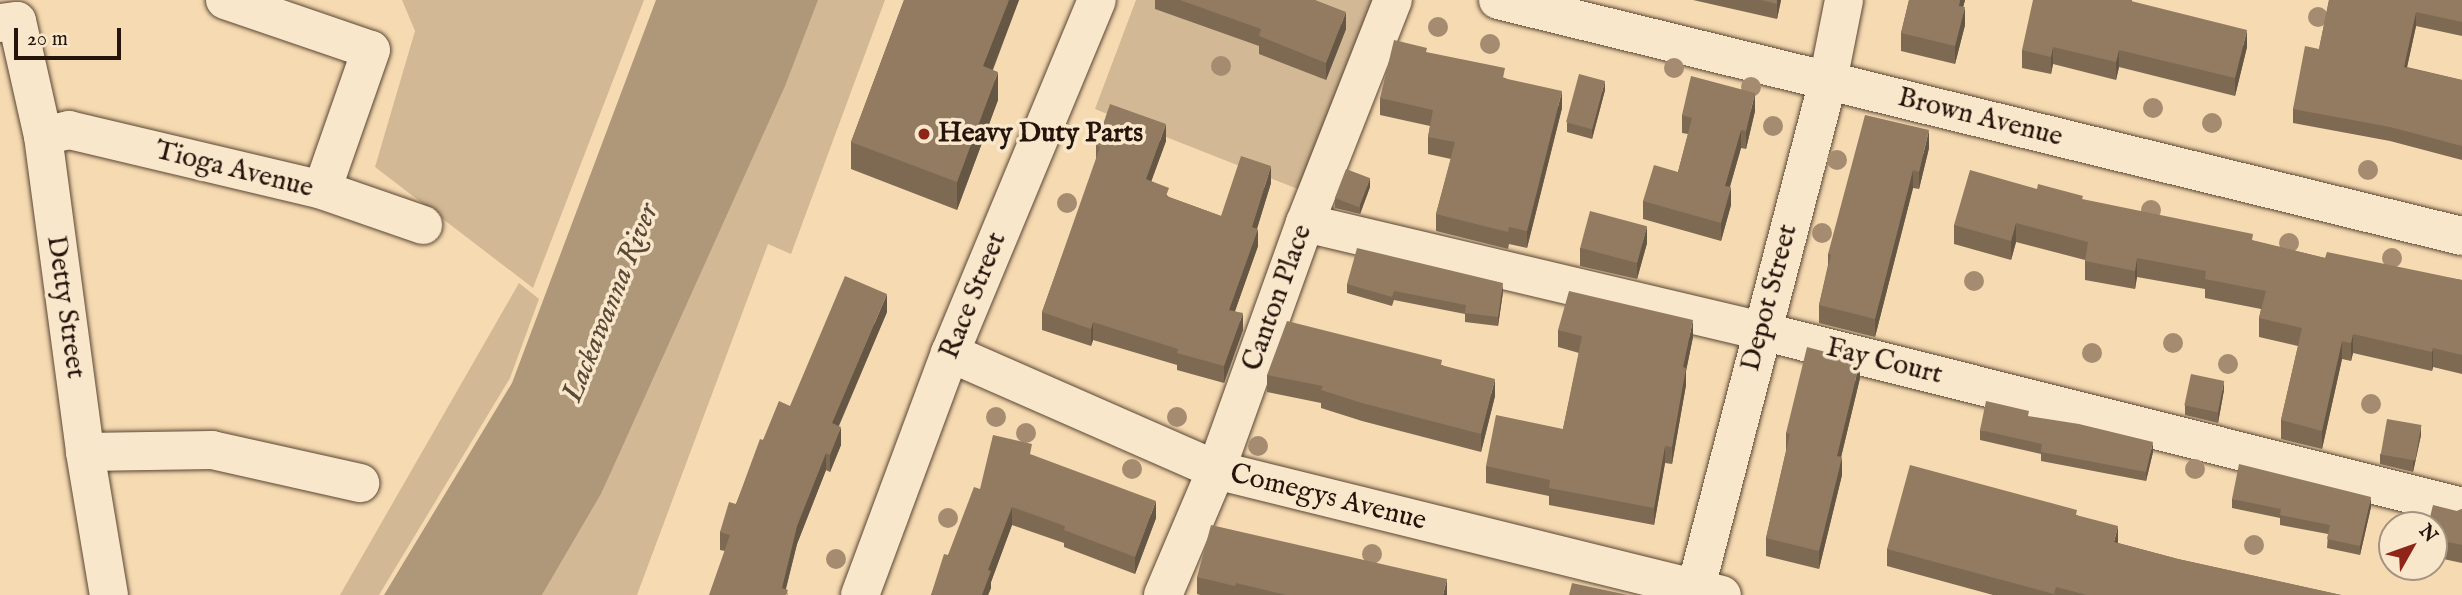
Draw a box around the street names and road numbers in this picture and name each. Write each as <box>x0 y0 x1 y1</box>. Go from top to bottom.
street label: Brown Avenue <box>1894 81 2066 155</box>
street label: Tioga Avenue <box>151 134 317 206</box>
street label: Canton Place <box>1236 220 1320 376</box>
street label: Depot Street <box>1734 221 1806 375</box>
street label: Race Street <box>933 228 1015 364</box>
street label: Detty Street <box>38 233 92 381</box>
street label: Fay Court <box>1822 331 1946 393</box>
street label: Comegys Avenue <box>1226 457 1430 539</box>

